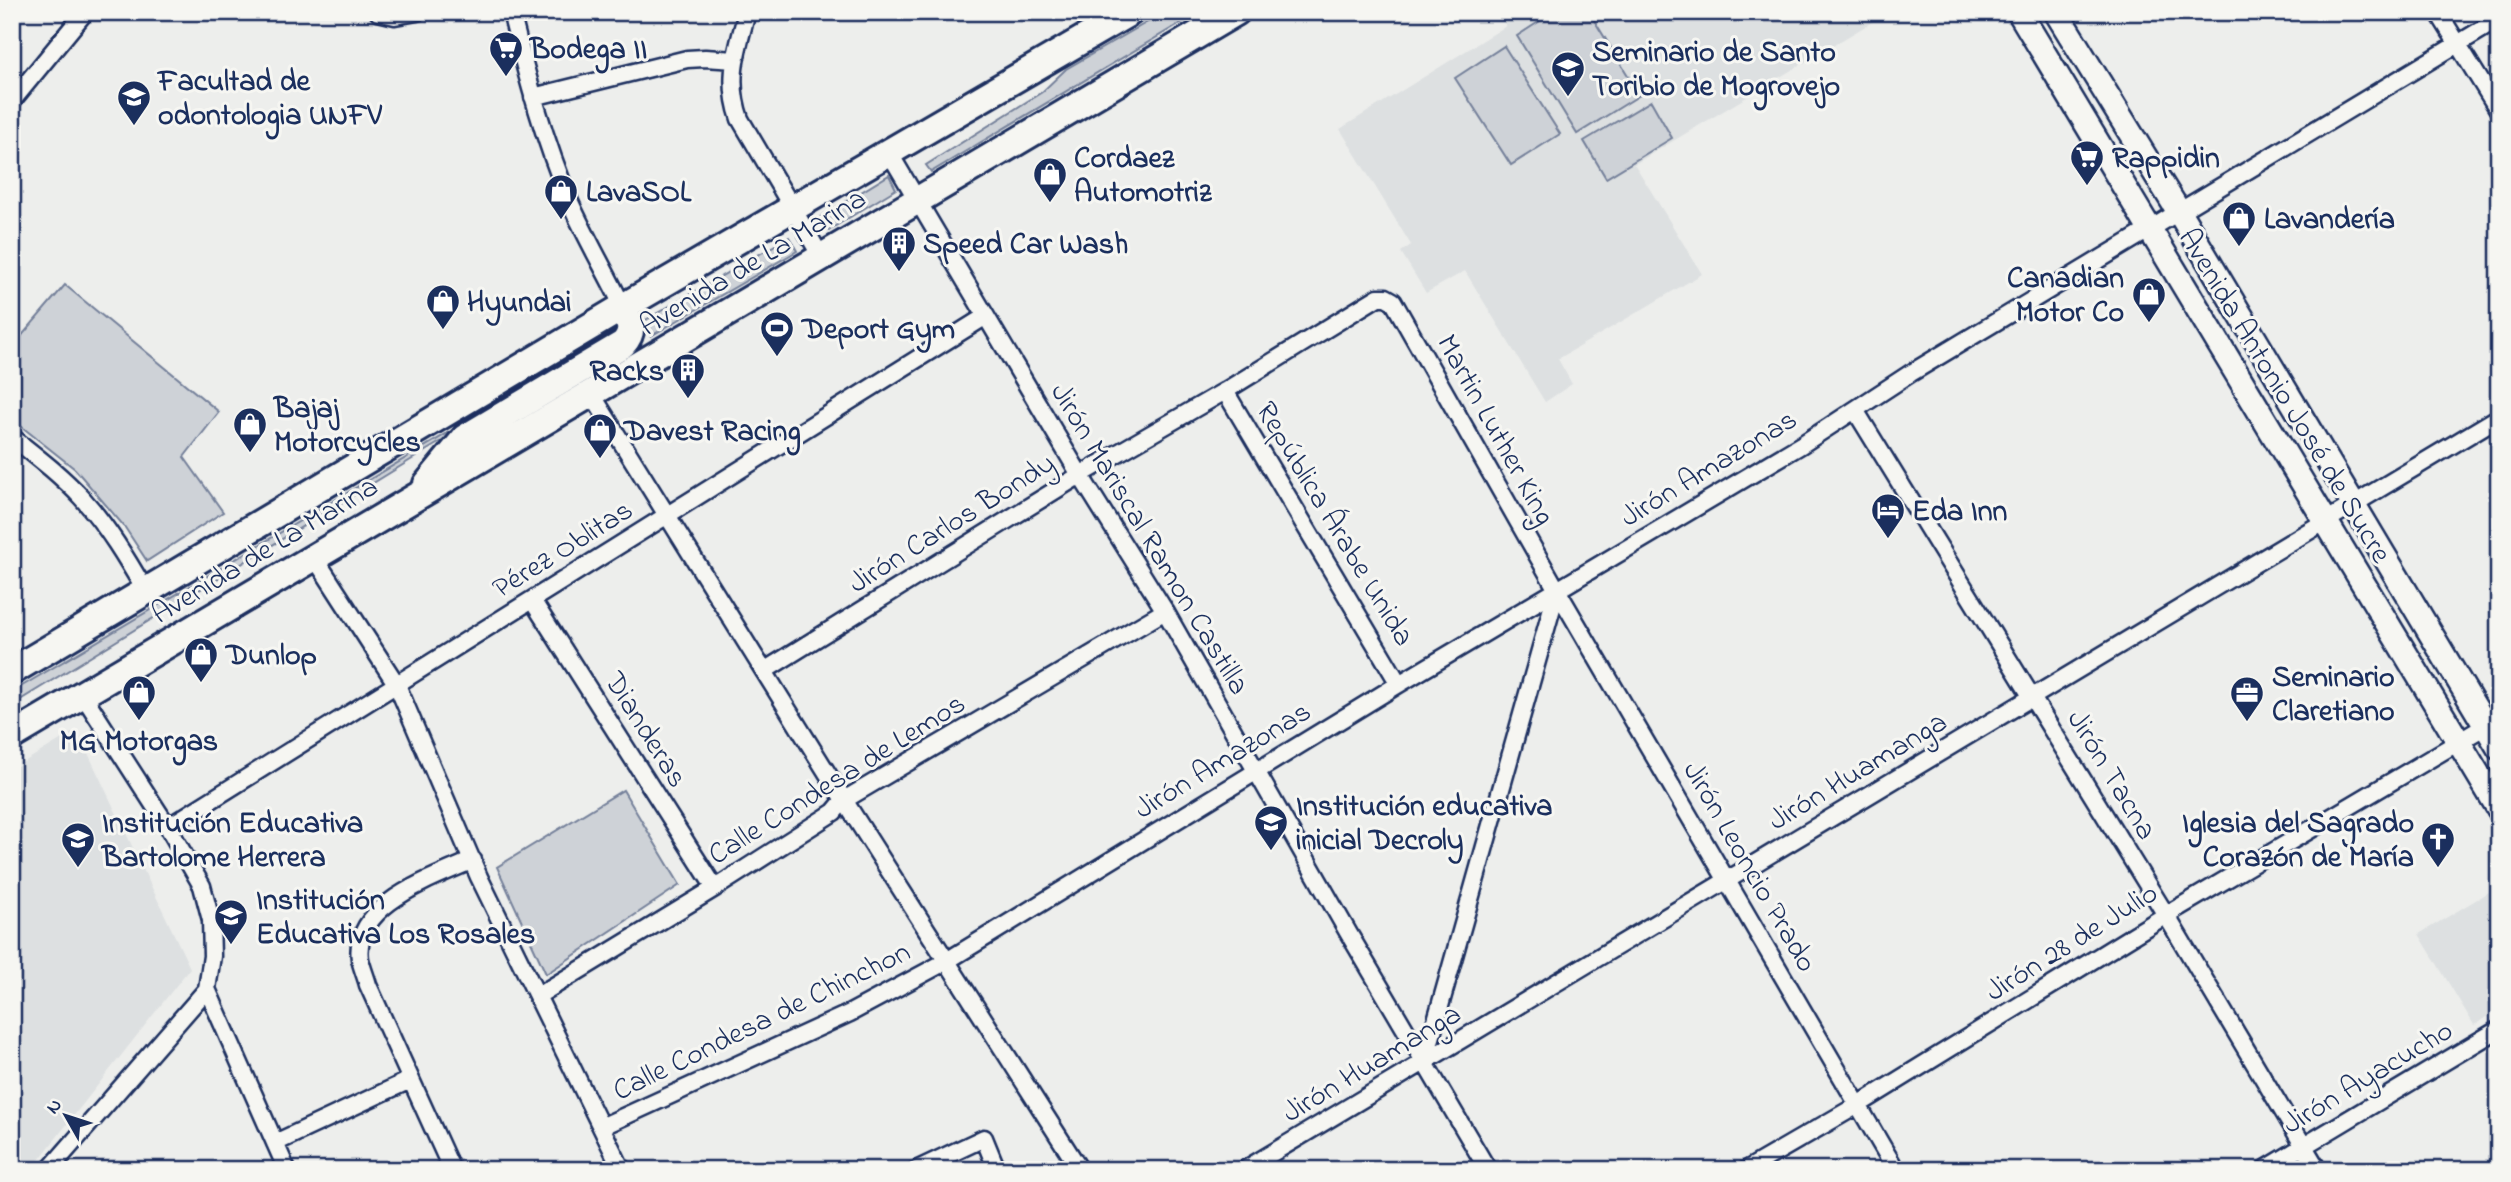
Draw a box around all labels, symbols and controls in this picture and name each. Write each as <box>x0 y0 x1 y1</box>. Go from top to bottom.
supermarket icon: Bodega II <box>487 29 525 78</box>
place label: Bodega II <box>528 29 647 74</box>
place label: Seminario de Santo Toribio de Mogrovejo <box>1592 32 1840 111</box>
school or university icon: Seminario de Santo Toribio de Mogrovejo <box>1549 49 1587 98</box>
place label: Facultad de odontologia UNFV <box>156 61 383 140</box>
school or university icon: Facultad de odontologia UNFV <box>115 78 153 127</box>
place label: Cordaez Automotriz <box>1074 138 1213 216</box>
supermarket icon: Rappidin <box>2068 138 2106 187</box>
place label: Rappidin <box>2112 138 2220 182</box>
shop icon: Cordaez Automotriz <box>1031 155 1069 204</box>
shop icon: LavaSOL <box>542 172 580 221</box>
place label: LavaSOL <box>586 172 692 216</box>
street label: Avenida de La Marina <box>632 178 875 349</box>
shop icon: Lavandería <box>2220 199 2258 248</box>
place label: Lavandería <box>2264 199 2395 243</box>
street label: Avenida Antonio José de Sucre <box>2166 221 2401 573</box>
building icon: Speed Car Wash <box>880 224 918 273</box>
place label: Speed Car Wash <box>923 224 1128 268</box>
place label: Canadian Motor Co <box>2007 258 2124 336</box>
shop icon: Canadian Motor Co <box>2130 275 2168 324</box>
shop icon: Hyundai <box>424 282 462 331</box>
place label: Hyundai <box>467 282 571 326</box>
sports icon: Deport Gym <box>758 309 796 358</box>
place label: Deport Gym <box>800 309 955 353</box>
street label: Martin Luther King <box>1424 327 1565 534</box>
place label: Racks <box>589 351 664 395</box>
building icon: Racks <box>669 351 707 400</box>
street label: Jirón Mariscal Ramon Castilla <box>1038 375 1259 704</box>
place label: Bajaj Motorcycles <box>272 388 421 466</box>
street label: República Árabe Unida <box>1243 394 1424 655</box>
street label: Jirón Amazonas <box>1613 399 1806 540</box>
shop icon: Bajaj Motorcycles <box>231 405 269 454</box>
shop icon: Davest Racing <box>581 411 619 460</box>
place label: Davest Racing <box>622 411 801 456</box>
street label: Jirón Carlos Bondy <box>841 443 1065 606</box>
street label: Avenida de La Marina <box>144 466 387 637</box>
street label: Pérez Oblitas <box>485 490 642 611</box>
hotel icon: Eda Inn <box>1869 491 1907 540</box>
place label: Eda Inn <box>1912 491 2008 535</box>
shop icon: Dunlop <box>182 635 220 684</box>
place label: Dunlop <box>224 635 317 679</box>
place label: Seminario Claretiano <box>2272 657 2395 735</box>
street label: Dianderas <box>591 663 697 797</box>
shop icon: MG Motorgas <box>120 673 158 722</box>
office icon: Seminario Claretiano <box>2228 674 2266 723</box>
street label: Calle Condesa de Lemos <box>700 683 975 878</box>
street label: Jirón Amazonas <box>1127 691 1320 832</box>
street label: Jirón Huamanga <box>1761 702 1956 843</box>
street label: Jirón Tacna <box>2054 702 2167 849</box>
place label: MG Motorgas <box>60 721 218 766</box>
street label: Jirón Leoncio Prado <box>1670 754 1827 981</box>
place label: Institución educativa inicial Decroly <box>1296 786 1553 864</box>
place label: Institución Educativa Bartolome Herrera <box>100 803 363 881</box>
school or university icon: Institución educativa inicial Decroly <box>1252 803 1290 852</box>
place label: Iglesia del Sagrado Corazón de María <box>2182 803 2414 881</box>
school or university icon: Institución Educativa Bartolome Herrera <box>59 820 97 869</box>
church icon: Iglesia del Sagrado Corazón de María <box>2419 820 2457 869</box>
street label: Jirón 28 de Julio <box>1978 873 2168 1014</box>
place label: Institución Educativa Los Rosales <box>256 880 535 958</box>
school or university icon: Institución Educativa Los Rosales <box>212 897 250 946</box>
street label: Calle Condesa de Chinchon <box>606 931 919 1114</box>
street label: Jirón Huamanga <box>1275 994 1470 1135</box>
street label: Jirón Ayacucho <box>2275 1010 2462 1147</box>
north arrow <box>32 1080 102 1150</box>
text: N <box>40 1093 69 1120</box>

